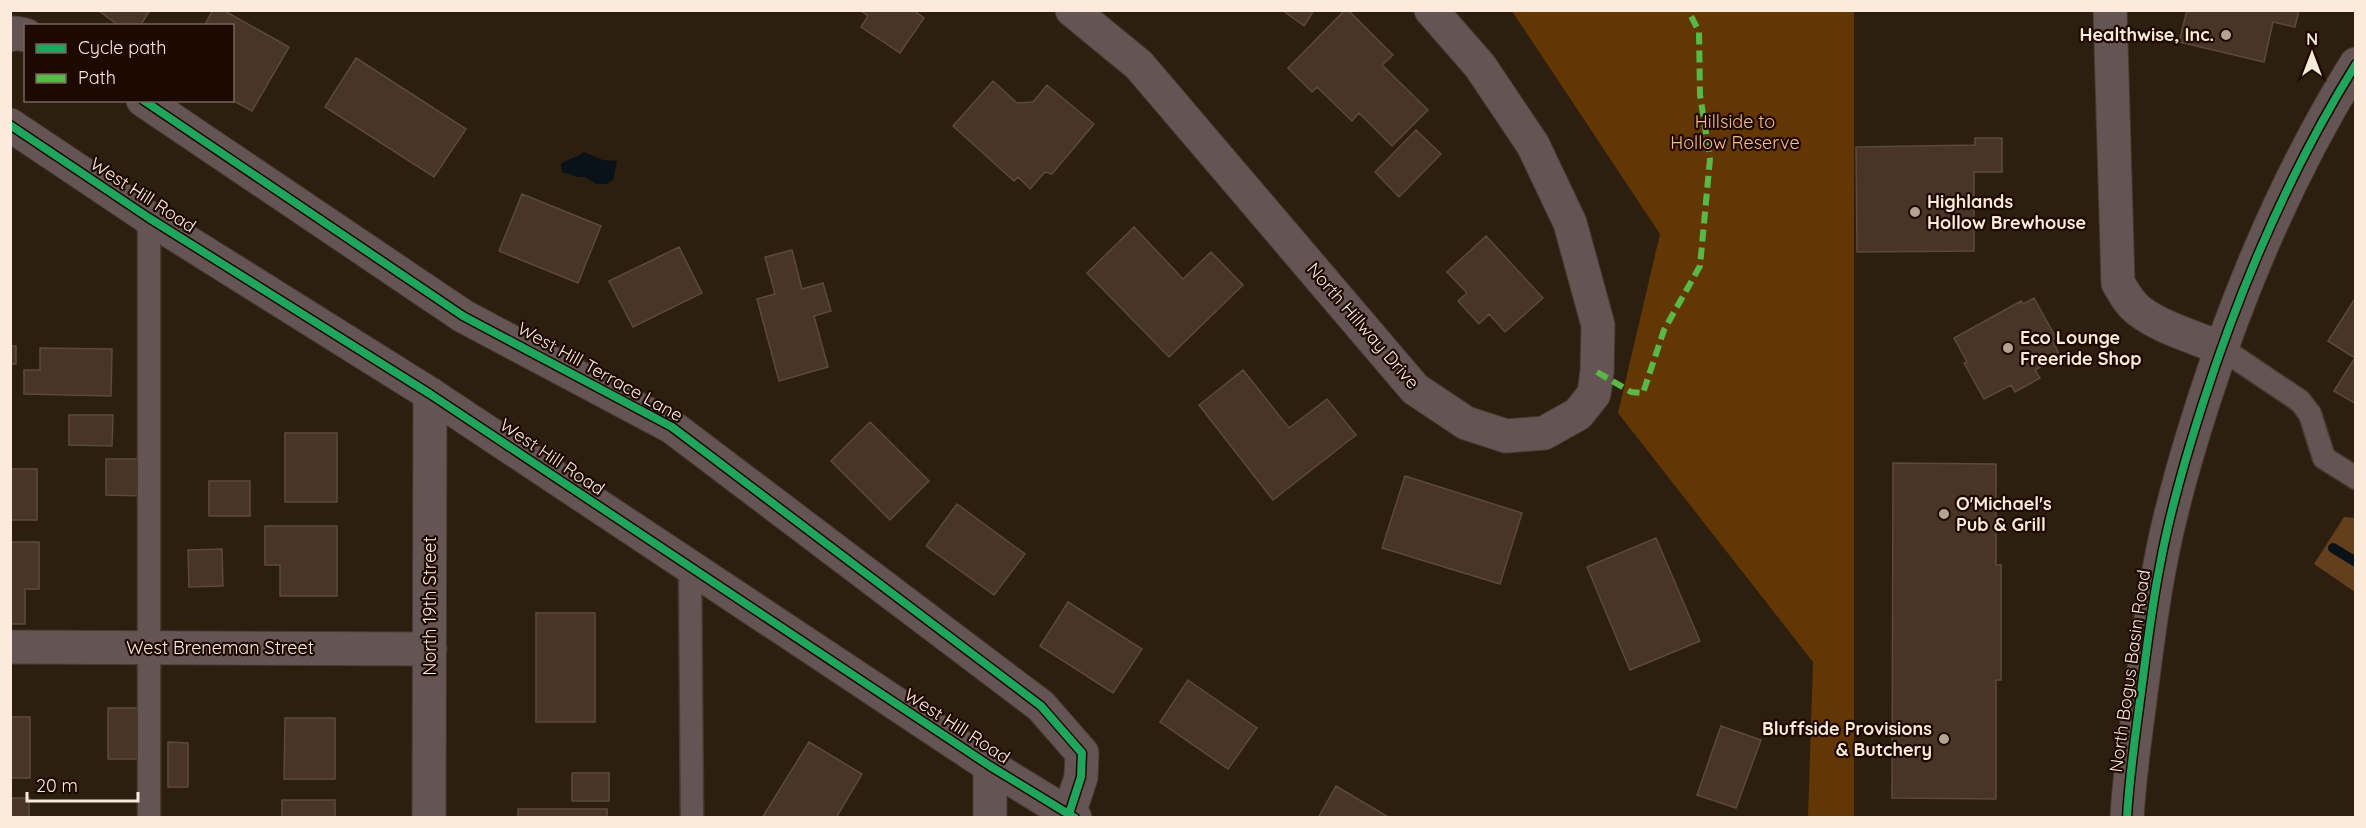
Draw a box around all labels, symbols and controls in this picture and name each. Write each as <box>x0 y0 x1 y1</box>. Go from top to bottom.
place label: Healthwise, Inc. <box>2079 23 2214 46</box>
legend <box>24 24 234 102</box>
north arrow <box>2282 24 2342 84</box>
marker: Healthwise, Inc. <box>2219 28 2233 42</box>
text: N <box>2306 29 2318 49</box>
text: Cycle path <box>78 36 166 59</box>
text: Path <box>78 66 116 89</box>
park label: Hillside to Hollow Reserve <box>1670 110 1800 154</box>
street label: West Hill Road <box>86 152 200 237</box>
place label: Highlands Hollow Brewhouse <box>1927 190 2086 234</box>
marker: Highlands Hollow Brewhouse <box>1908 205 1922 219</box>
street label: North Hillway Drive <box>1302 258 1425 394</box>
street label: West Hill Terrace Lane <box>513 317 687 427</box>
place label: Eco Lounge Freeride Shop <box>2020 326 2141 370</box>
marker: Eco Lounge Freeride Shop <box>2001 341 2015 355</box>
street label: West Hill Road <box>496 413 609 500</box>
place label: O'Michael's Pub & Grill <box>1956 492 2052 536</box>
marker: O'Michael's Pub & Grill <box>1937 507 1951 521</box>
street label: North 19th Street <box>418 536 441 676</box>
street label: North Bogus Basin Road <box>2104 568 2155 774</box>
street label: West Breneman Street <box>126 636 314 659</box>
street label: West Hill Road <box>900 683 1014 768</box>
place label: Bluffside Provisions & Butchery <box>1762 717 1932 761</box>
marker: Bluffside Provisions & Butchery <box>1937 732 1951 746</box>
scale bar <box>27 765 138 803</box>
text: 20 m <box>36 774 78 797</box>

